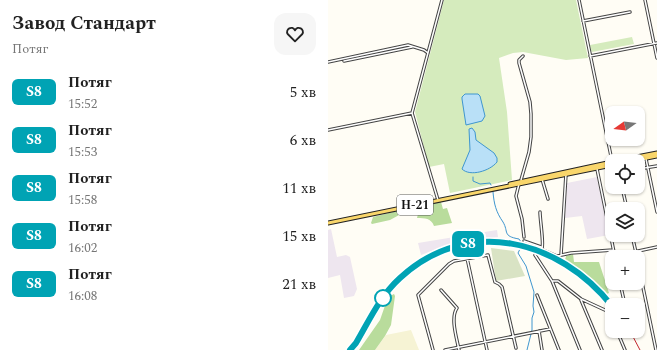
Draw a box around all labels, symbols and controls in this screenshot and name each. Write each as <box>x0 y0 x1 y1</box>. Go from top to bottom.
text: Завод Стандарт <box>12 9 156 38</box>
button: heart <box>274 13 316 55</box>
text: Потяг <box>12 39 48 59</box>
text: Потяг <box>68 71 112 94</box>
text: S8 <box>26 81 42 102</box>
text: 5 хв <box>290 81 316 104</box>
text: 15:52 <box>68 94 97 114</box>
north arrow <box>605 106 645 146</box>
map controls <box>605 106 645 338</box>
text: Потяг <box>68 119 112 142</box>
text: S8 <box>26 129 42 150</box>
text: 6 хв <box>290 129 316 152</box>
text: 15:53 <box>68 142 97 162</box>
button: locate <box>605 154 645 194</box>
text: Потяг <box>68 167 112 190</box>
text: S8 <box>26 177 42 198</box>
text: 11 хв <box>282 177 316 200</box>
text: 15:58 <box>68 190 97 210</box>
road number: Н-21 <box>397 195 433 215</box>
button: layers <box>605 202 645 242</box>
text: Потяг <box>68 215 112 238</box>
text: S8 <box>26 225 42 246</box>
text: 15 хв <box>282 225 316 248</box>
line badge: S8 <box>450 231 486 257</box>
text: S8 <box>460 233 476 254</box>
text: 16:02 <box>68 238 97 258</box>
button: + <box>605 250 645 290</box>
text: Потяг <box>68 263 112 286</box>
text: S8 <box>26 273 42 294</box>
text: 21 хв <box>282 273 316 296</box>
text: 16:08 <box>68 286 97 306</box>
unlabelled marker <box>374 289 392 307</box>
button: − <box>605 298 645 338</box>

